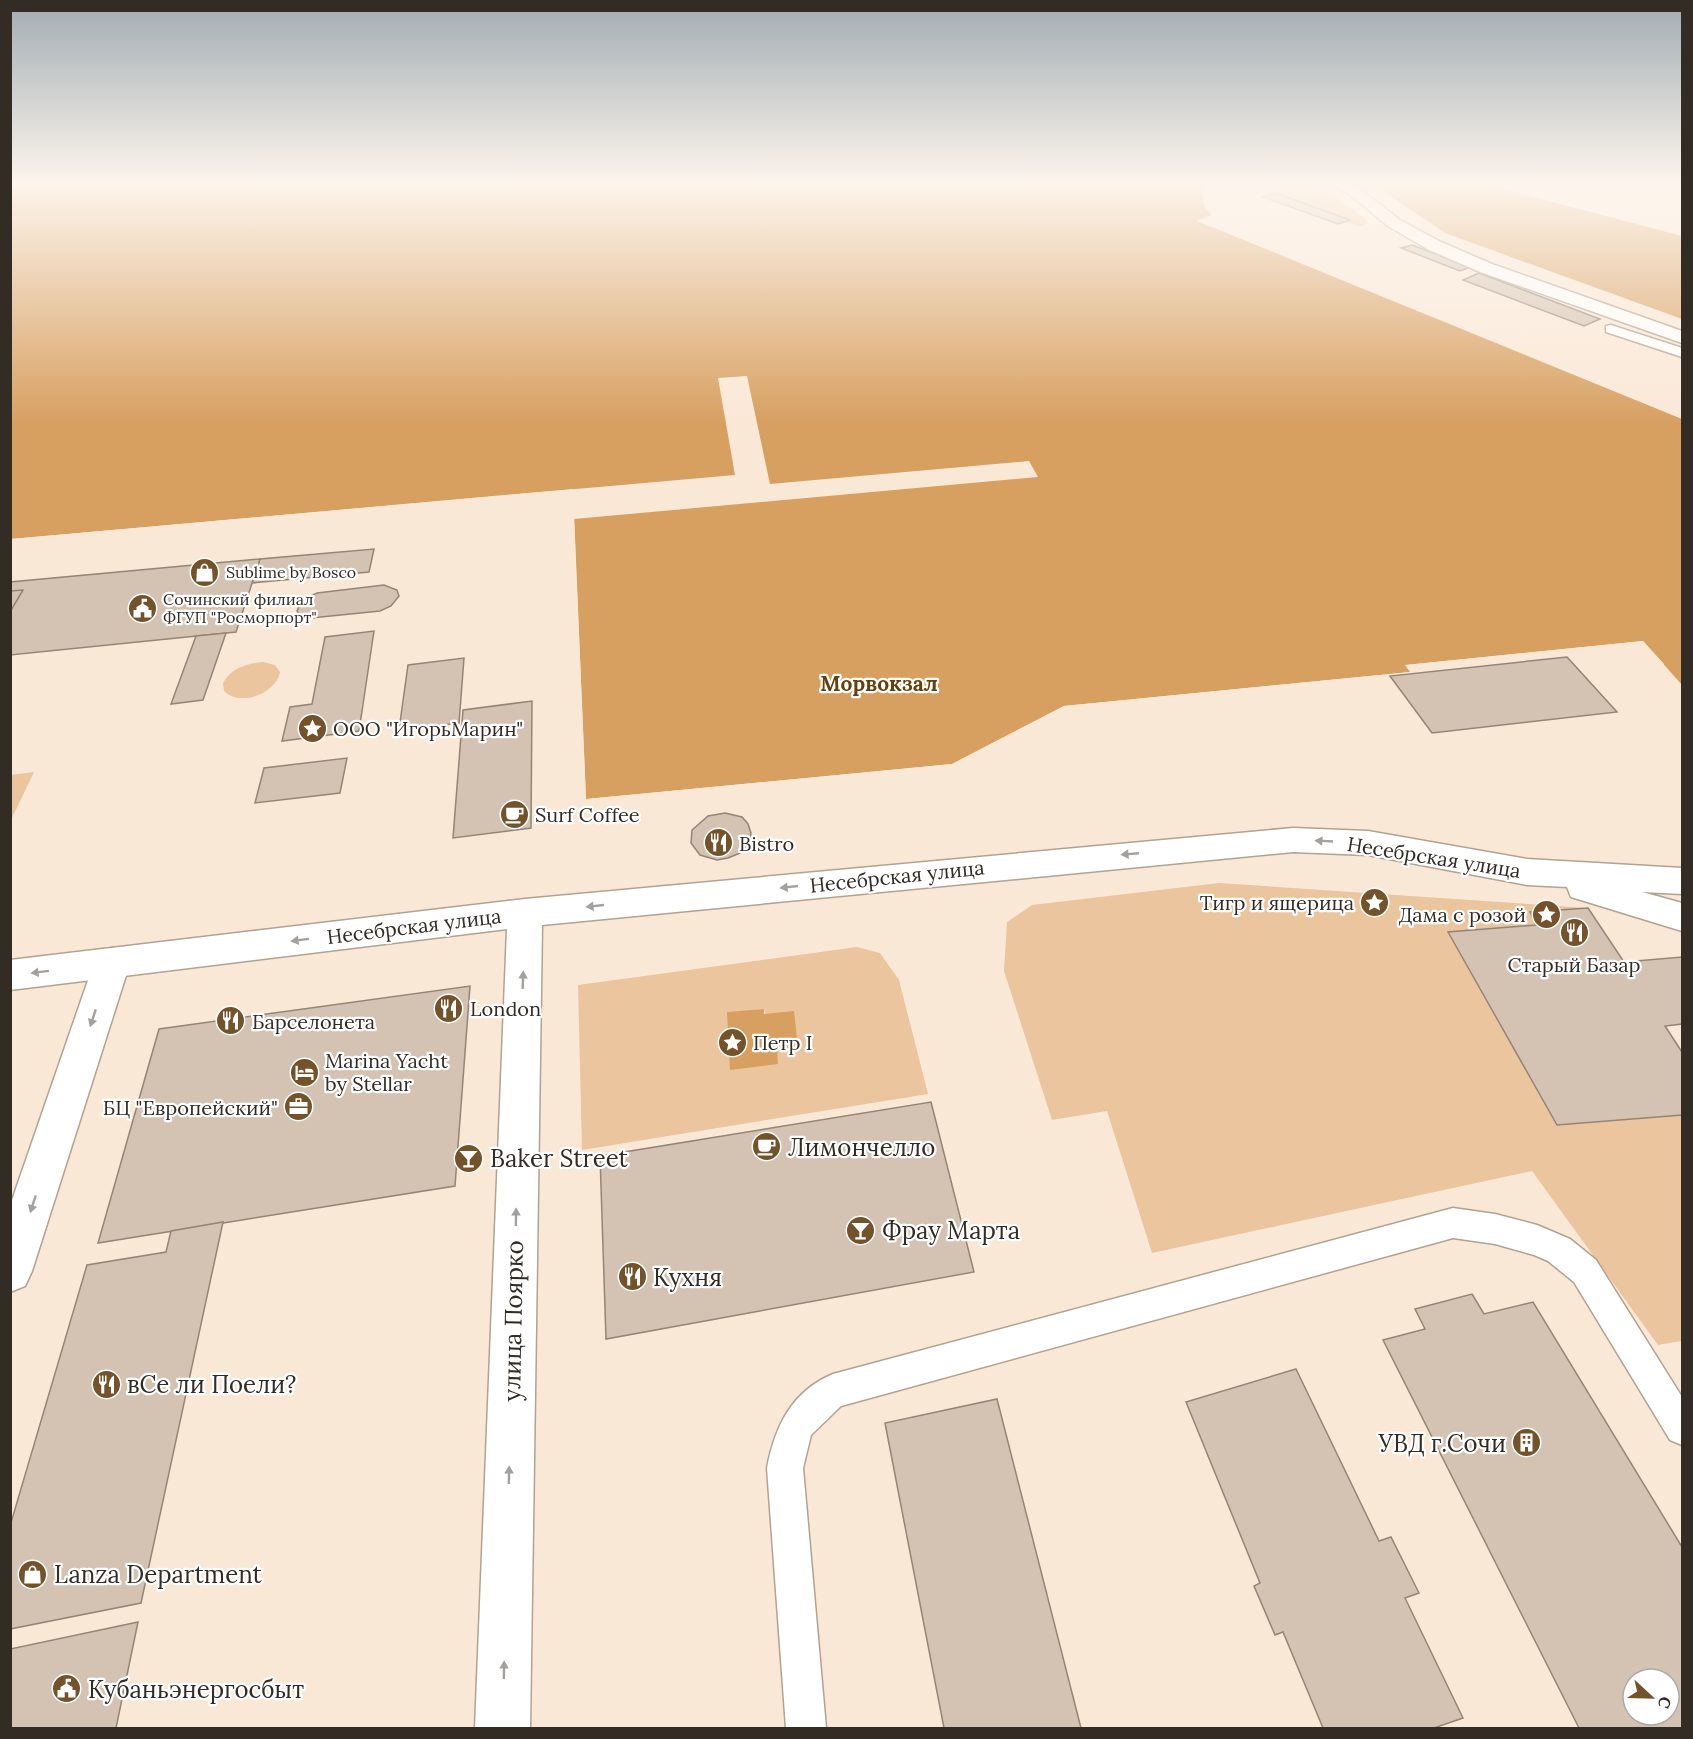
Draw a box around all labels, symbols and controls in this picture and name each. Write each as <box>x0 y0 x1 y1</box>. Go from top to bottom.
shop icon: Sublime by Bosco <box>189 556 221 588</box>
place label: Sublime by Bosco <box>226 562 356 582</box>
place label: Сочинский филиал ФГУП "Росморпорт" <box>163 589 317 627</box>
public building icon: Сочинский филиал ФГУП "Росморпорт" <box>126 592 158 624</box>
district label: Морвокзал <box>820 670 938 697</box>
place icon: ООО "ИгорьМарин" <box>296 712 328 744</box>
place label: ООО "ИгорьМарин" <box>333 716 523 741</box>
cafe icon: Surf Coffee <box>498 798 530 830</box>
place label: Surf Coffee <box>535 802 640 827</box>
restaurant icon: Bistro <box>702 827 734 859</box>
place label: Bistro <box>739 831 794 856</box>
street label: Несебрская улица <box>1345 831 1523 883</box>
one-way arrow <box>1314 837 1333 846</box>
one-way arrow <box>1120 850 1139 859</box>
street label: Несебрская улица <box>808 854 986 898</box>
one-way arrow <box>779 882 798 891</box>
place icon: Тигр и ящерица <box>1359 886 1391 918</box>
place label: Тигр и ящерица <box>1200 890 1354 915</box>
place icon: Дама с розой <box>1531 898 1563 930</box>
one-way arrow <box>585 901 604 911</box>
place label: Дама с розой <box>1399 902 1526 927</box>
street label: Несебрская улица <box>325 903 503 949</box>
restaurant icon: Старый Базар <box>1558 917 1590 949</box>
one-way arrow <box>290 935 309 945</box>
place label: Старый Базар <box>1508 952 1641 977</box>
one-way arrow <box>31 967 50 976</box>
one-way arrow <box>518 971 527 990</box>
restaurant icon: London <box>433 992 465 1024</box>
place label: London <box>470 996 541 1021</box>
restaurant icon: Барселонета <box>215 1005 247 1037</box>
one-way arrow <box>88 1009 98 1027</box>
place label: Барселонета <box>252 1009 375 1034</box>
place icon: Петр I <box>716 1026 748 1058</box>
place label: Петр I <box>753 1030 812 1055</box>
place label: Marina Yacht by Stellar <box>325 1048 448 1096</box>
hotel icon: Marina Yacht by Stellar <box>288 1056 320 1088</box>
office icon: БЦ "Европейский" <box>283 1091 315 1123</box>
place label: БЦ "Европейский" <box>103 1095 278 1120</box>
cafe icon: Лимончелло <box>751 1131 783 1163</box>
place label: Лимончелло <box>788 1132 935 1163</box>
bar icon: Baker Street <box>453 1142 485 1174</box>
place label: Baker Street <box>490 1143 628 1174</box>
one-way arrow <box>27 1195 37 1213</box>
one-way arrow <box>511 1208 521 1227</box>
bar icon: Фрау Марта <box>845 1214 877 1246</box>
place label: Фрау Марта <box>882 1215 1020 1246</box>
street label: улица Поярко <box>496 1240 530 1402</box>
restaurant icon: Кухня <box>616 1261 648 1293</box>
place label: Кухня <box>653 1262 722 1293</box>
restaurant icon: вСе ли Поели? <box>90 1368 122 1400</box>
place label: вСе ли Поели? <box>127 1369 296 1400</box>
building icon: УВД г.Сочи <box>1511 1427 1543 1459</box>
place label: УВД г.Сочи <box>1377 1428 1506 1459</box>
one-way arrow <box>505 1466 514 1485</box>
shop icon: Lanza Department <box>17 1558 49 1590</box>
place label: Lanza Department <box>54 1559 263 1590</box>
one-way arrow <box>500 1661 509 1680</box>
north arrow <box>1621 1667 1681 1727</box>
public building icon: Кубаньэнергосбыт <box>51 1673 83 1705</box>
place label: Кубаньэнергосбыт <box>88 1674 304 1705</box>
text: С <box>1654 1694 1676 1711</box>

